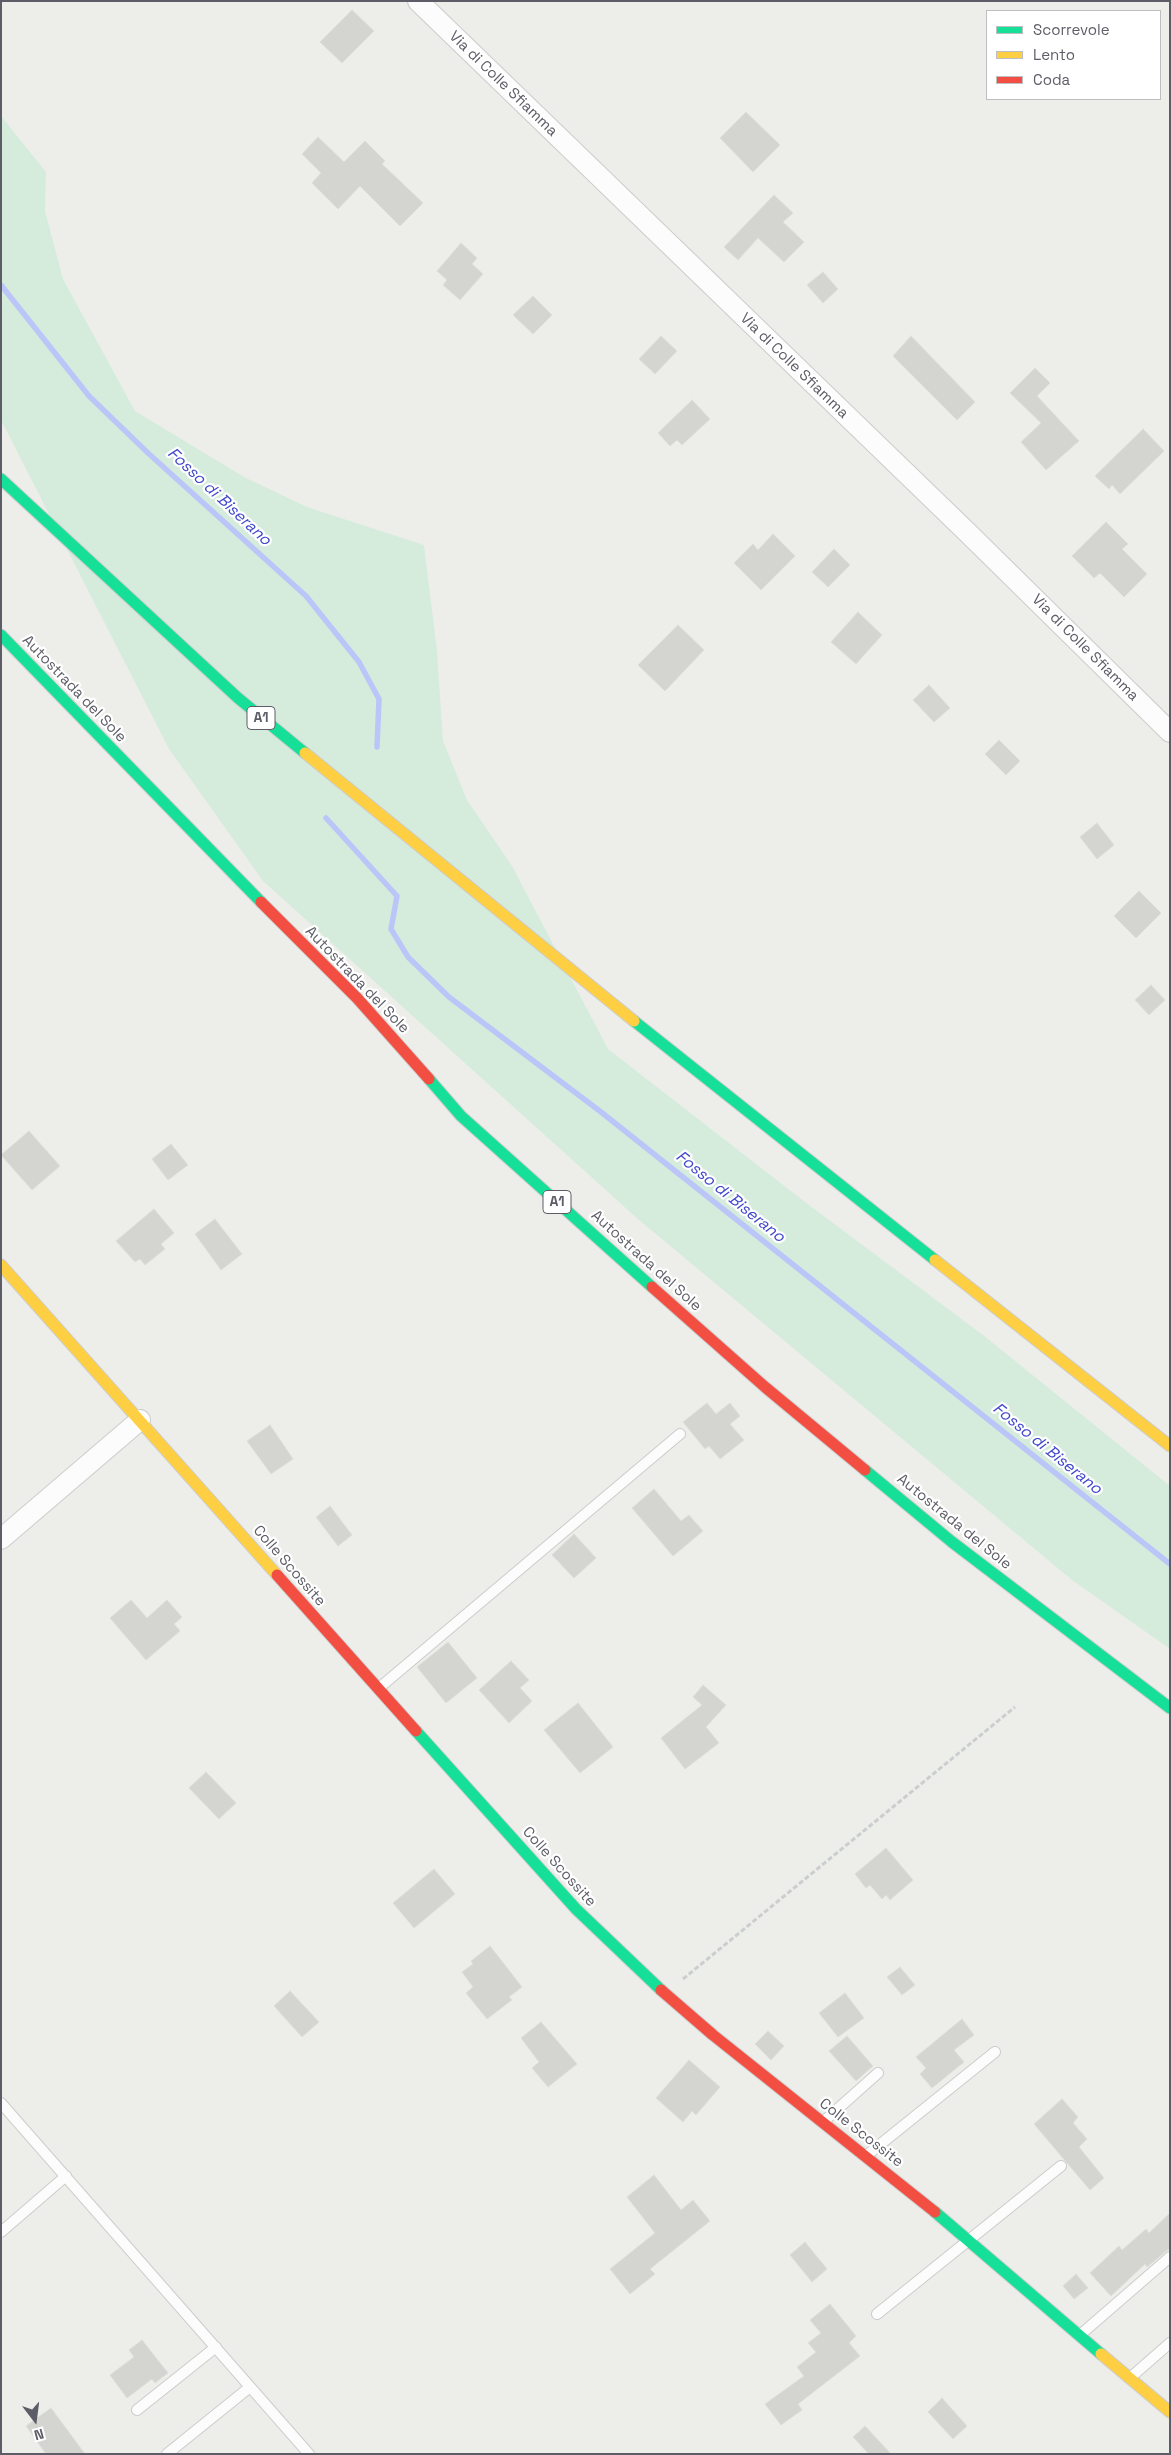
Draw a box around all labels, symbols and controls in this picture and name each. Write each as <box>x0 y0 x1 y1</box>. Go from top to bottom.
legend <box>986 10 1161 100</box>
text: Scorrevole <box>1033 20 1110 39</box>
street label: Via di Colle Sfiamma <box>445 28 561 140</box>
text: Lento <box>1033 45 1075 64</box>
text: Coda <box>1033 70 1070 89</box>
street label: Via di Colle Sfiamma <box>736 310 852 422</box>
water label: Fosso di Biserano <box>163 444 275 550</box>
street label: Via di Colle Sfiamma <box>1028 591 1142 705</box>
street label: Autostrada del Sole <box>18 632 130 746</box>
road number: A1 <box>247 706 275 730</box>
street label: Autostrada del Sole <box>301 923 413 1037</box>
water label: Fosso di Biserano <box>672 1147 788 1247</box>
road number: A1 <box>543 1190 571 1214</box>
street label: Autostrada del Sole <box>587 1207 705 1315</box>
water label: Fosso di Biserano <box>989 1399 1105 1499</box>
street label: Autostrada del Sole <box>893 1470 1015 1574</box>
street label: Colle Scossite <box>249 1522 329 1610</box>
street label: Colle Scossite <box>518 1823 600 1911</box>
street label: Colle Scossite <box>816 2095 906 2171</box>
north arrow <box>10 2395 60 2445</box>
text: N <box>32 2425 46 2444</box>

